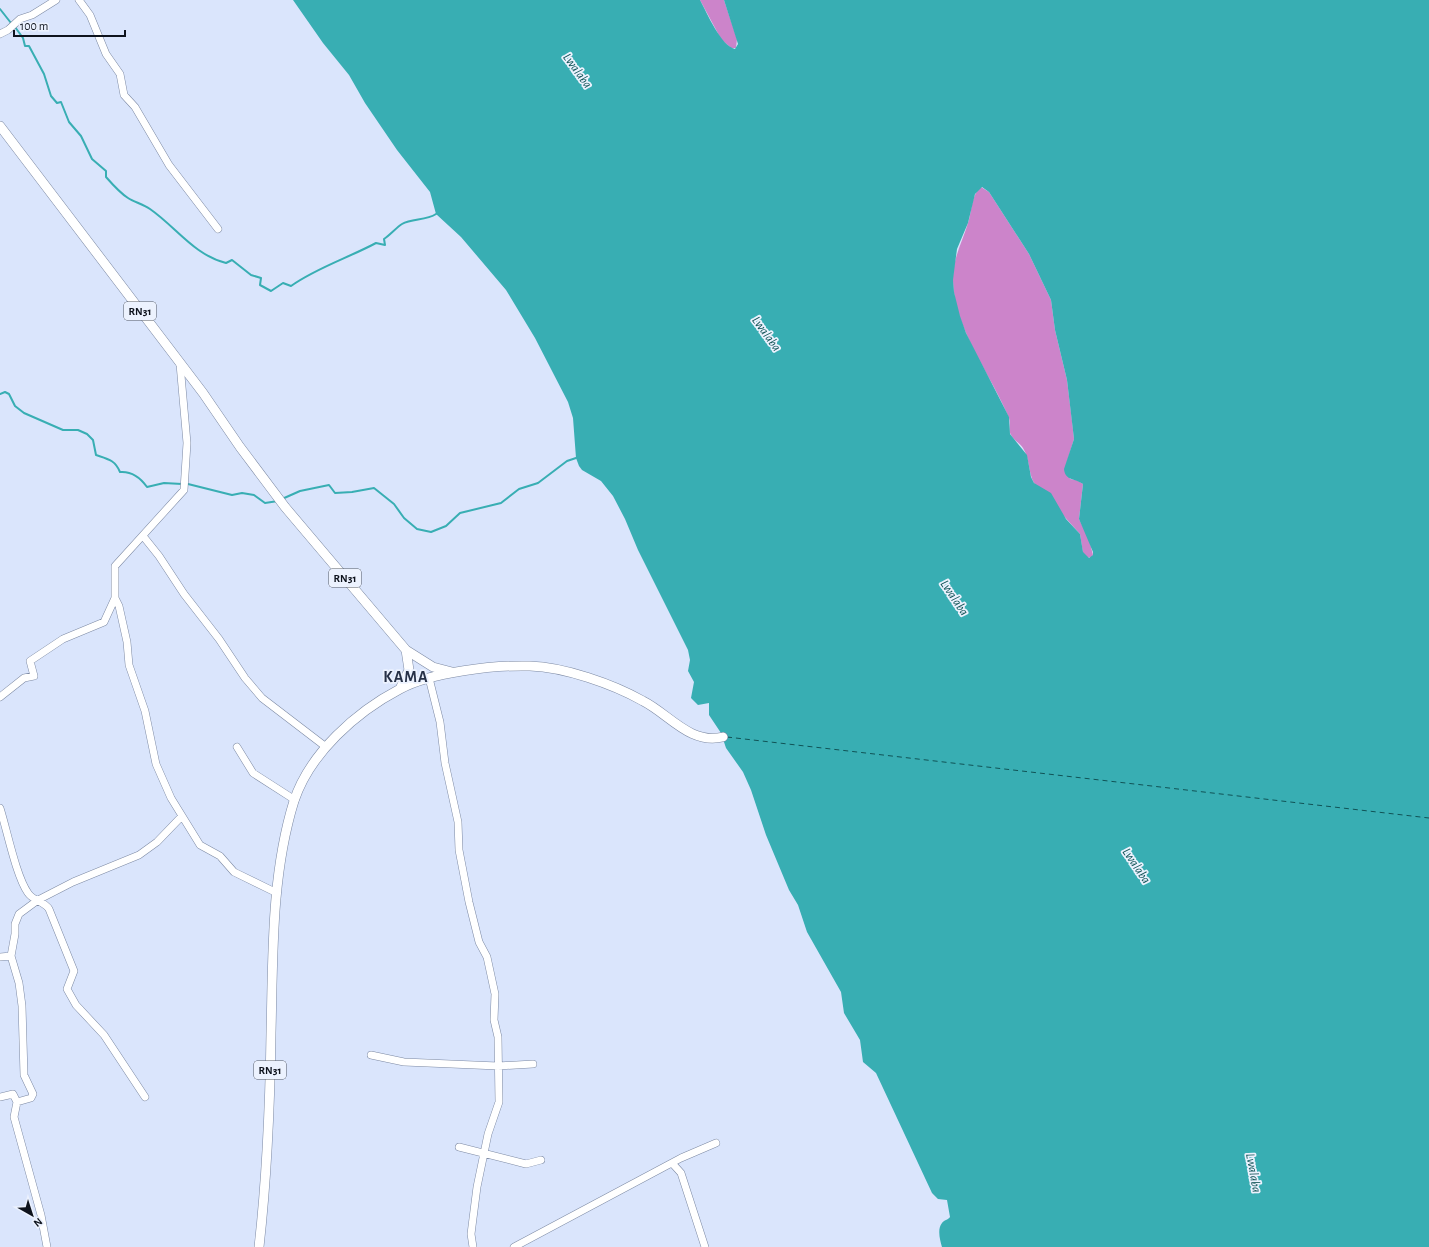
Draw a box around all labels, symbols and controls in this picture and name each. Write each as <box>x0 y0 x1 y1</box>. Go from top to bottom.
scale bar <box>14 12 125 38</box>
text: 100 m <box>20 20 48 32</box>
water label: Lwalaba <box>560 51 594 91</box>
road number: RN31 <box>124 302 156 320</box>
water label: Lwalaba <box>749 314 783 354</box>
road number: RN31 <box>329 569 361 587</box>
water label: Lwalaba <box>938 578 971 618</box>
district label: KAMA <box>383 669 429 685</box>
water label: Lwalaba <box>1120 846 1153 886</box>
road number: RN31 <box>254 1061 286 1079</box>
water label: Lwalaba <box>1243 1152 1263 1194</box>
north arrow <box>12 1195 52 1235</box>
text: N <box>32 1216 44 1229</box>

